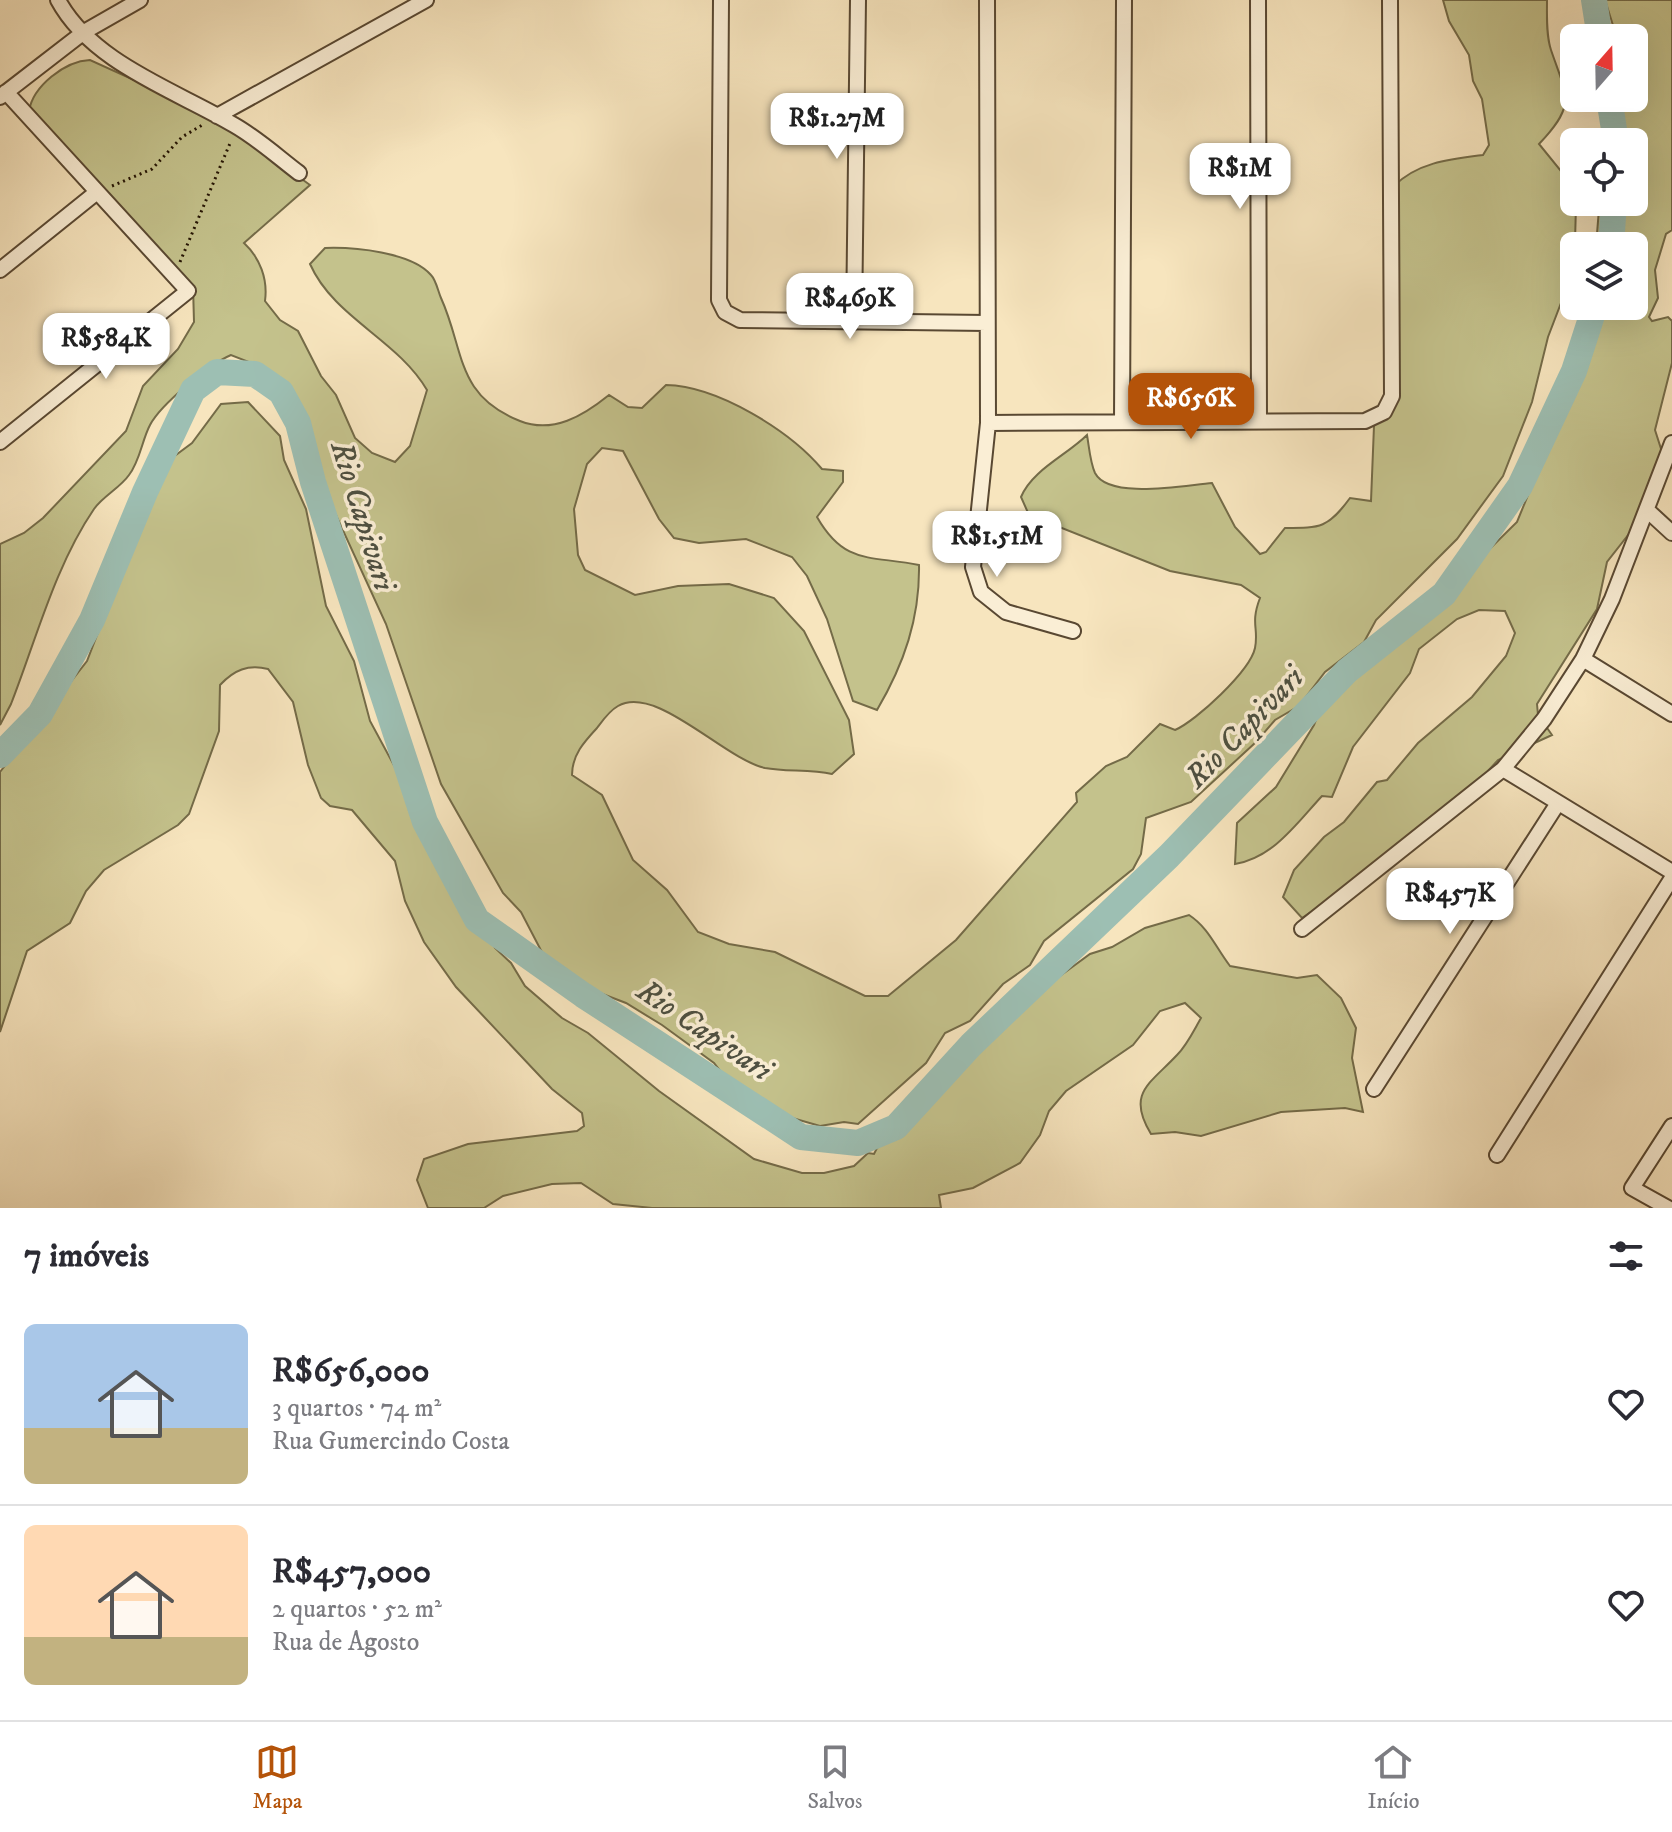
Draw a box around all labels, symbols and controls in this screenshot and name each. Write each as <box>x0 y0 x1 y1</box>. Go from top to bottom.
north arrow <box>1560 24 1648 112</box>
map controls <box>1560 24 1648 320</box>
pin: R$1.27M <box>763 93 911 161</box>
text: R$1.27M <box>789 102 885 135</box>
button: locate <box>1560 128 1648 216</box>
pin: R$1M <box>1193 143 1287 211</box>
text: R$1M <box>1208 152 1272 185</box>
button: layers <box>1560 232 1648 320</box>
pin: R$469K <box>785 273 915 341</box>
text: R$469K <box>804 282 896 315</box>
pin: R$584K <box>41 313 171 381</box>
text: R$584K <box>61 322 151 355</box>
pin: R$656K <box>1126 373 1256 441</box>
text: R$656K <box>1146 382 1236 415</box>
water label: Rio Capivari <box>320 435 404 597</box>
pin: R$1.51M <box>923 511 1071 579</box>
text: R$1.51M <box>950 520 1044 553</box>
water label: Rio Capivari <box>1176 657 1314 798</box>
pin: R$457K <box>1385 868 1515 936</box>
text: R$457K <box>1404 877 1496 910</box>
water label: Rio Capivari <box>628 971 781 1092</box>
icon: filters <box>1604 1234 1648 1278</box>
text: 7 imóveis <box>24 1235 149 1277</box>
text: R$656,000 <box>272 1350 430 1392</box>
icon: home <box>88 1356 184 1452</box>
icon: heart <box>1604 1382 1648 1426</box>
text: 3 quartos · 74 m² <box>272 1392 441 1425</box>
text: Rua Gumercindo Costa <box>272 1425 510 1458</box>
text: R$457,000 <box>272 1551 431 1593</box>
icon: home <box>88 1557 184 1653</box>
icon: heart <box>1604 1583 1648 1627</box>
text: 2 quartos · 52 m² <box>272 1593 442 1626</box>
text: Rua de Agosto <box>272 1626 419 1659</box>
tab: Mapa <box>253 1740 302 1815</box>
tab: Salvos <box>807 1740 862 1815</box>
tab: Início <box>1367 1740 1419 1815</box>

